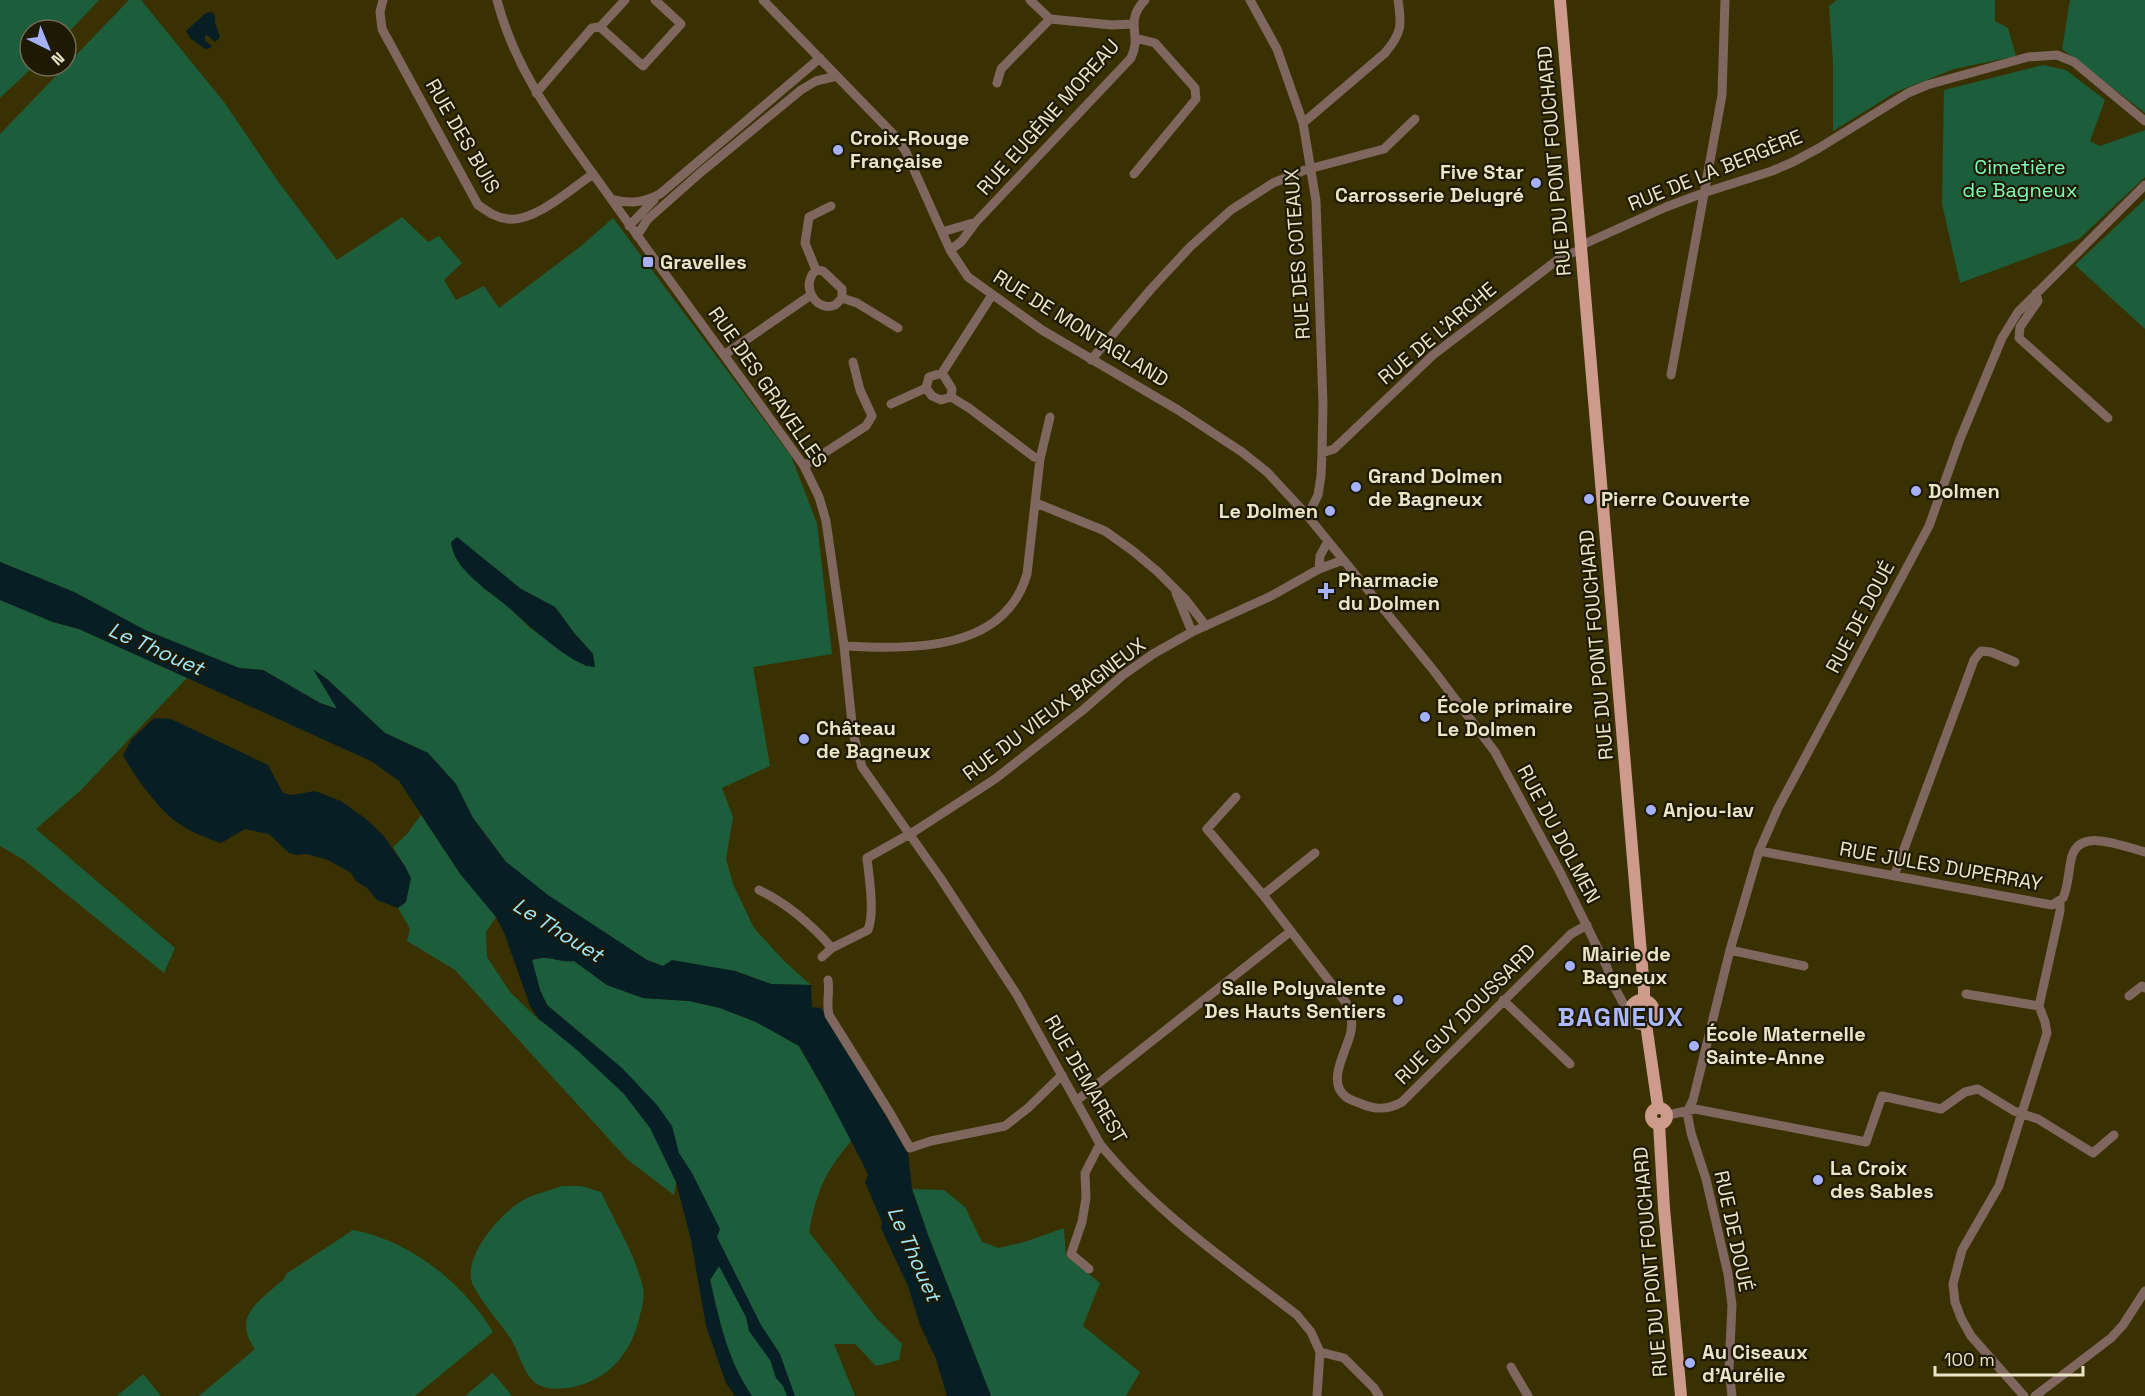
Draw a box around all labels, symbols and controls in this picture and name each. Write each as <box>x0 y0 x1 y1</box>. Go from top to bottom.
north arrow <box>18 18 78 78</box>
street label: RUE EUGÈNE MOREAU <box>971 34 1125 200</box>
street label: RUE DU PONT FOUCHARD <box>1531 45 1577 277</box>
text: N <box>47 47 69 70</box>
street label: RUE DES BUIS <box>420 74 506 198</box>
street label: RUE DE LA BERGÈRE <box>1624 123 1806 217</box>
place label: Croix-Rouge Française <box>850 125 969 174</box>
marker: Croix-Rouge Française <box>831 143 845 157</box>
park label: Cimetière de Bagneux <box>1962 154 2078 203</box>
place label: Five Star Carrosserie Delugré <box>1335 159 1524 208</box>
street label: RUE DES COTEAUX <box>1278 167 1316 340</box>
marker: Five Star Carrosserie Delugré <box>1529 176 1543 190</box>
place label: Gravelles <box>660 249 747 275</box>
marker: Gravelles <box>641 255 655 269</box>
street label: RUE DE MONTAGLAND <box>989 263 1173 393</box>
street label: RUE DE L'ARCHE <box>1373 276 1501 390</box>
street label: RUE DES GRAVELLES <box>703 301 833 473</box>
place label: Grand Dolmen de Bagneux <box>1368 463 1502 512</box>
place label: Dolmen <box>1928 478 2000 504</box>
marker: Grand Dolmen de Bagneux <box>1349 480 1363 494</box>
marker: Dolmen <box>1909 484 1923 498</box>
place label: Pierre Couverte <box>1601 486 1750 512</box>
marker: Pierre Couverte <box>1582 492 1596 506</box>
place label: Le Dolmen <box>1219 498 1318 524</box>
marker: Le Dolmen <box>1323 504 1337 518</box>
street label: RUE DU PONT FOUCHARD <box>1573 529 1619 761</box>
street label: RUE DE DOUÉ <box>1820 556 1900 678</box>
place label: Pharmacie du Dolmen <box>1338 567 1440 616</box>
marker: Pharmacie du Dolmen <box>1319 584 1333 598</box>
water label: Le Thouet <box>104 616 210 682</box>
street label: RUE DU VIEUX BAGNEUX <box>957 631 1151 786</box>
place label: École primaire Le Dolmen <box>1437 693 1573 742</box>
marker: École primaire Le Dolmen <box>1418 710 1432 724</box>
place label: Château de Bagneux <box>816 715 931 764</box>
marker: Château de Bagneux <box>797 732 811 746</box>
street label: RUE DU DOLMEN <box>1511 760 1607 908</box>
place label: Anjou-lav <box>1663 797 1754 823</box>
marker: Anjou-lav <box>1644 803 1658 817</box>
street label: RUE JULES DUPERRAY <box>1838 835 2044 897</box>
water label: Le Thouet <box>508 891 610 969</box>
street label: RUE GUY DOUSSARD <box>1389 938 1541 1090</box>
place label: Mairie de Bagneux <box>1582 941 1671 990</box>
marker: Mairie de Bagneux <box>1563 959 1577 973</box>
place label: Salle Polyvalente Des Hauts Sentiers <box>1204 975 1386 1024</box>
marker: Salle Polyvalente Des Hauts Sentiers <box>1391 993 1405 1007</box>
district label: BAGNEUX <box>1557 1000 1685 1034</box>
street label: RUE DEMAREST <box>1039 1010 1133 1148</box>
place label: École Maternelle Sainte-Anne <box>1706 1021 1866 1070</box>
marker: École Maternelle Sainte-Anne <box>1687 1039 1701 1053</box>
street label: RUE DU PONT FOUCHARD <box>1627 1146 1673 1378</box>
place label: La Croix des Sables <box>1830 1155 1934 1204</box>
street label: RUE DE DOUÉ <box>1708 1168 1760 1294</box>
marker: La Croix des Sables <box>1811 1173 1825 1187</box>
water label: Le Thouet <box>881 1202 948 1308</box>
place label: Au Ciseaux d'Aurélie <box>1702 1339 1808 1388</box>
scale bar <box>1935 1339 2084 1377</box>
text: 100 m <box>1944 1348 1995 1371</box>
marker: Au Ciseaux d'Aurélie <box>1683 1356 1697 1370</box>

